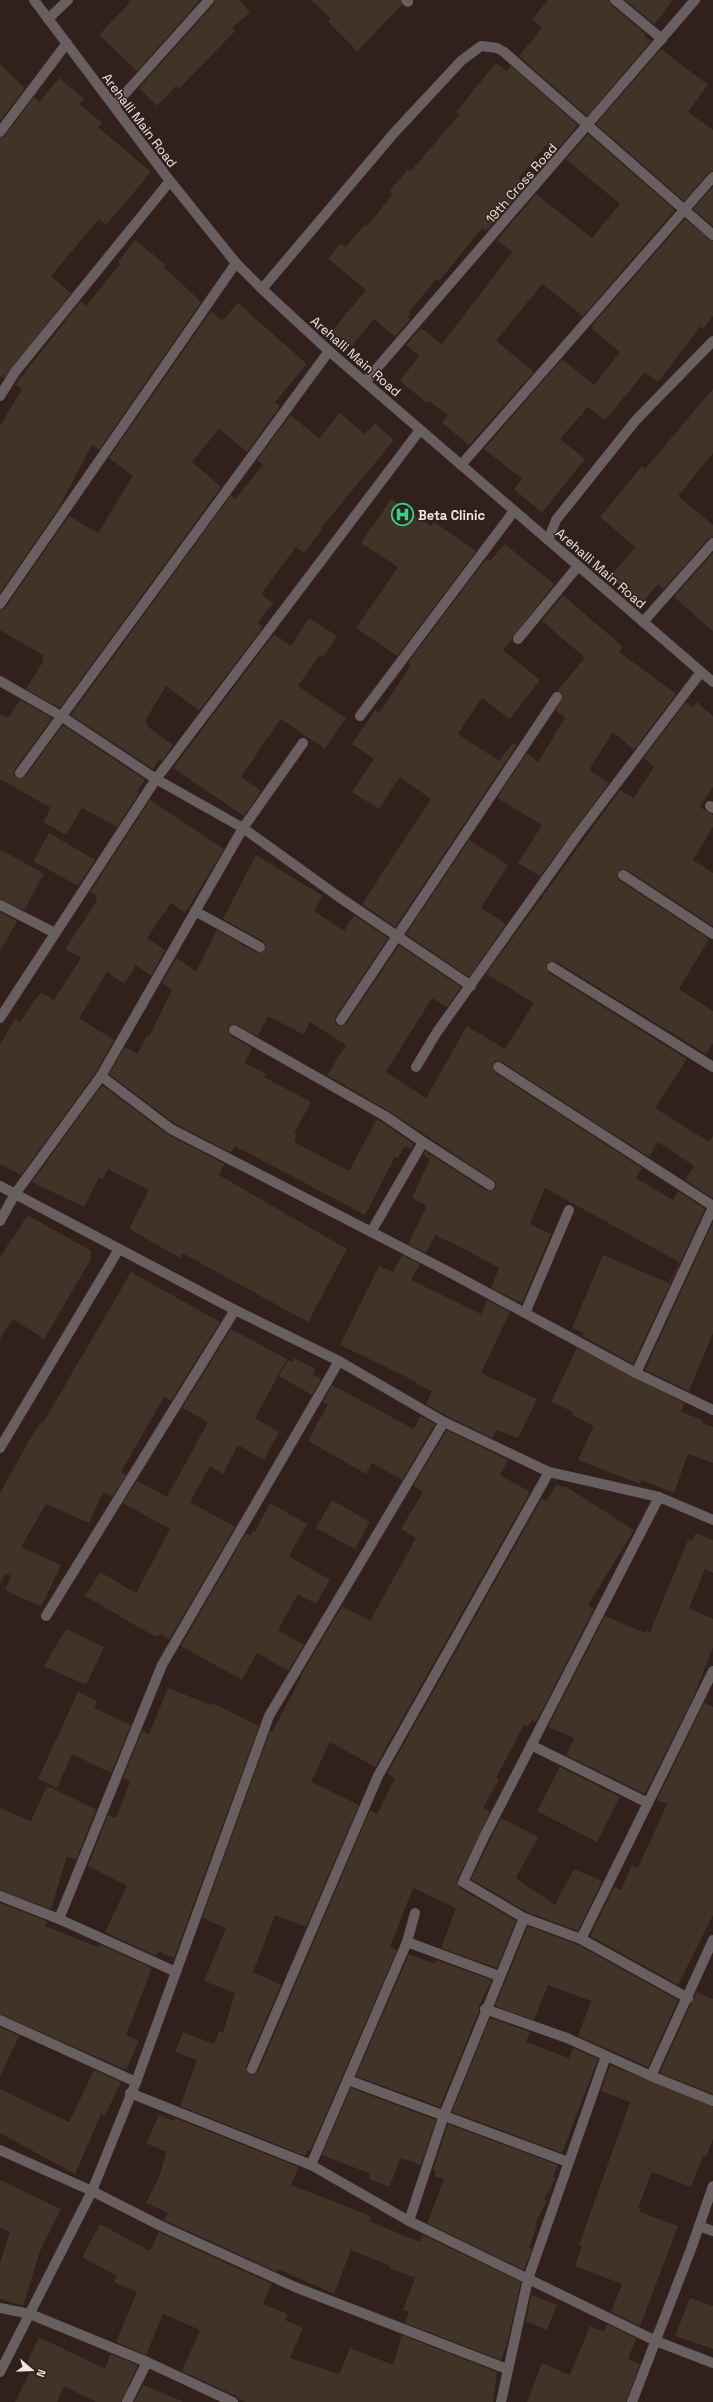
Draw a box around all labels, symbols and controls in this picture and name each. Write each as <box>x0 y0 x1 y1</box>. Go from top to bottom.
street label: Arehalli Main Road <box>98 70 181 171</box>
street label: 19th Cross Road <box>482 140 561 227</box>
street label: Arehalli Main Road <box>307 313 404 400</box>
hospital icon: Beta Clinic <box>389 502 415 528</box>
place label: Beta Clinic <box>418 507 485 524</box>
street label: Arehalli Main Road <box>552 525 649 612</box>
north arrow <box>12 2350 52 2390</box>
text: N <box>34 2367 49 2379</box>

